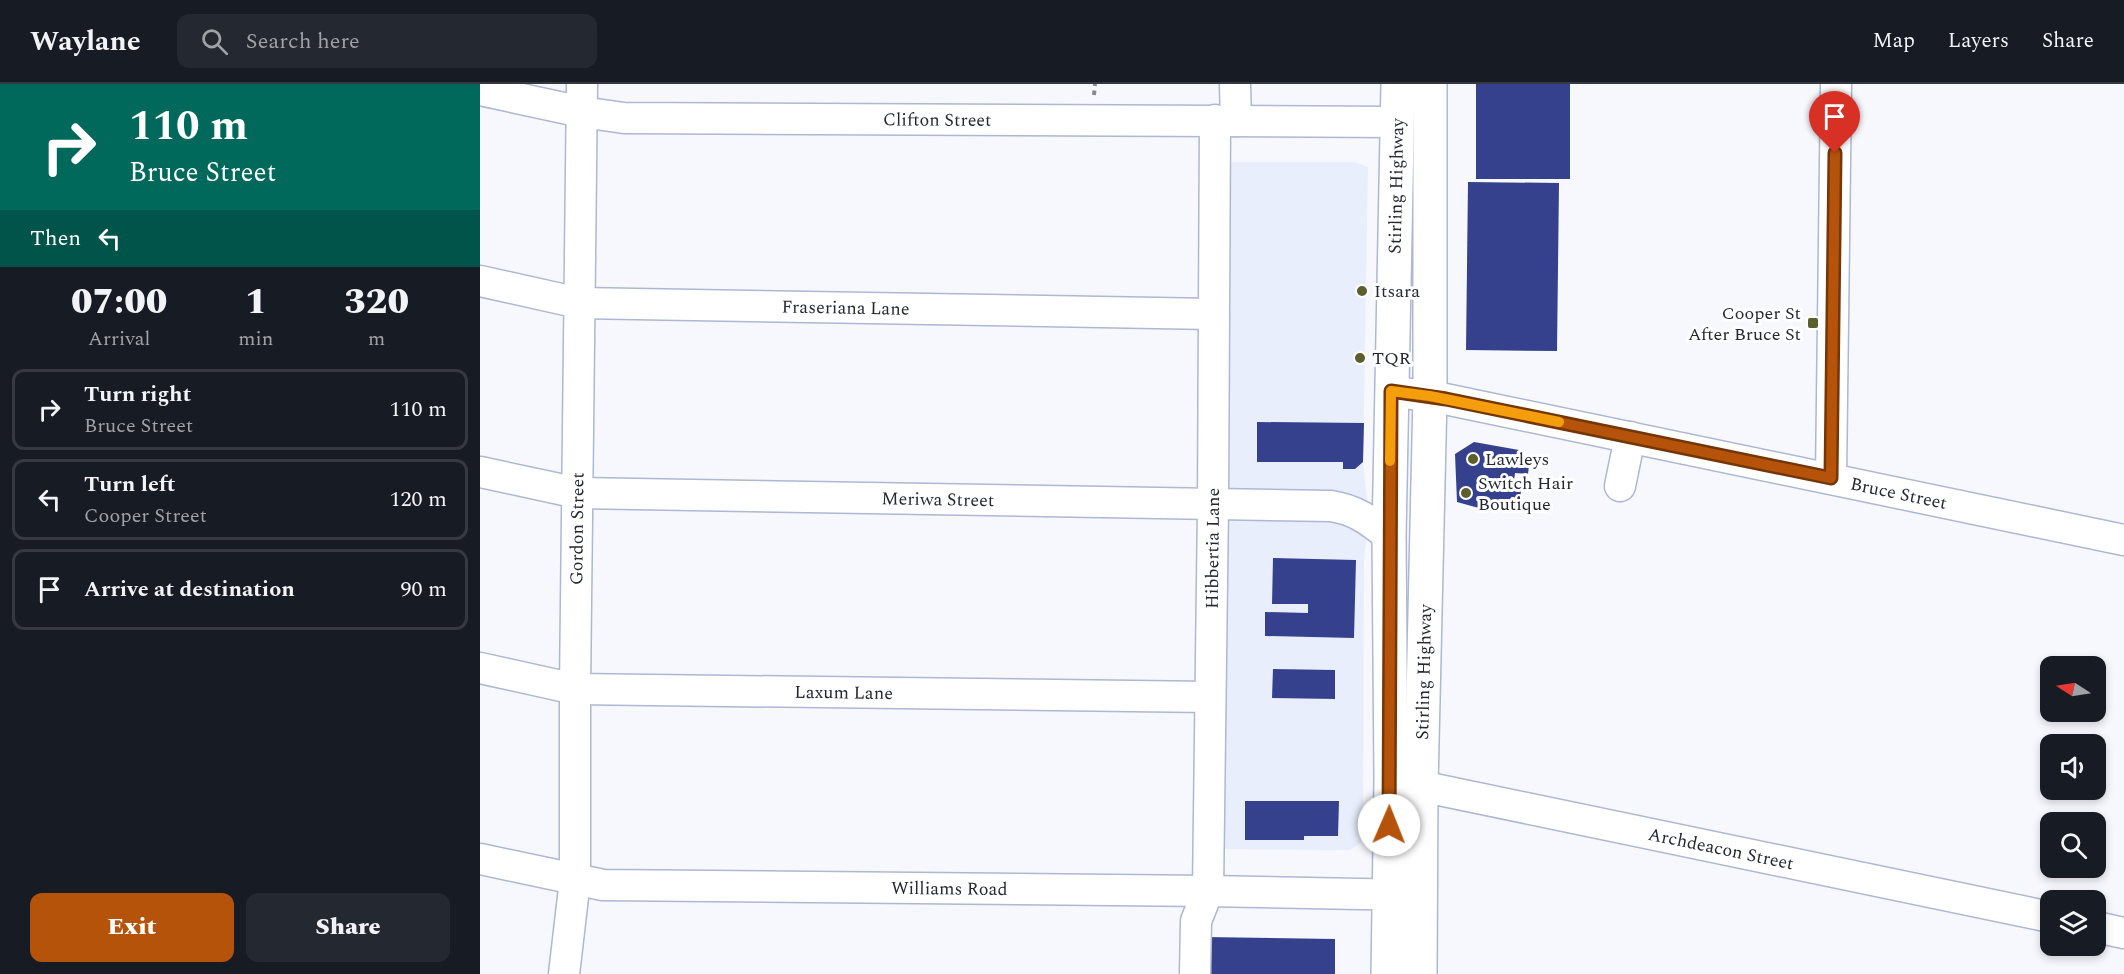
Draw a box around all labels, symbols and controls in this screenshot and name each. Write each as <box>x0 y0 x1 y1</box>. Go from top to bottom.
search box <box>177 14 597 68</box>
text: Waylane <box>30 20 141 63</box>
icon: search <box>198 25 231 58</box>
text: Search here <box>246 25 360 58</box>
text: Map <box>1873 25 1915 57</box>
text: Layers <box>1948 25 2009 57</box>
text: Share <box>2042 25 2094 57</box>
pin <box>1809 91 1860 153</box>
text: 110 m <box>129 95 248 158</box>
icon: arrive <box>1818 100 1851 133</box>
street label: Clifton Street <box>883 106 992 134</box>
icon: right <box>30 108 108 186</box>
street label: Stirling Highway <box>1382 117 1411 254</box>
text: Bruce Street <box>129 152 276 194</box>
text: Then <box>30 222 81 255</box>
icon: left <box>93 222 126 255</box>
text: 07:00 <box>71 275 167 330</box>
text: 1 <box>245 275 267 330</box>
text: 320 <box>344 275 409 330</box>
place label: Itsara <box>1374 278 1420 305</box>
marker: Itsara <box>1355 284 1369 298</box>
street label: Fraseriana Lane <box>781 294 910 323</box>
place label: Cooper St After Bruce St <box>1688 300 1801 348</box>
marker: Cooper St After Bruce St <box>1806 316 1820 330</box>
text: Arrival <box>88 324 150 354</box>
text: min <box>238 324 273 354</box>
text: m <box>368 324 385 354</box>
place label: TQR <box>1372 345 1411 372</box>
marker: TQR <box>1353 351 1367 365</box>
text: Turn right <box>84 378 191 411</box>
icon: right <box>33 393 66 426</box>
text: 110 m <box>390 393 447 426</box>
text: Bruce Street <box>84 411 193 441</box>
place label: Lawleys <box>1485 446 1549 473</box>
marker: Lawleys <box>1466 452 1480 466</box>
text: Turn left <box>84 468 176 501</box>
place label: Switch Hair Boutique <box>1478 470 1573 518</box>
street label: Bruce Street <box>1848 471 1949 517</box>
street label: Gordon Street <box>563 472 592 585</box>
icon: left <box>33 483 66 516</box>
text: 120 m <box>390 483 447 516</box>
street label: Meriwa Street <box>881 485 994 514</box>
marker: Switch Hair Boutique <box>1459 486 1473 500</box>
street label: Hibbertia Lane <box>1199 488 1227 609</box>
text: Cooper Street <box>84 501 207 531</box>
icon: arrive <box>33 573 66 606</box>
text: Arrive at destination <box>84 573 295 606</box>
text: 90 m <box>401 573 447 606</box>
street label: Stirling Highway <box>1409 603 1439 740</box>
north arrow <box>2040 656 2106 722</box>
map controls <box>2040 656 2106 956</box>
street label: Laxum Lane <box>794 679 893 707</box>
button: sound <box>2040 734 2106 800</box>
position arrow <box>1357 793 1421 857</box>
button: search <box>2040 812 2106 878</box>
street label: Archdeacon Street <box>1646 821 1796 877</box>
street label: Williams Road <box>891 875 1008 903</box>
button: layers <box>2040 890 2106 956</box>
button: Exit <box>30 893 234 962</box>
button: Share <box>246 893 450 962</box>

